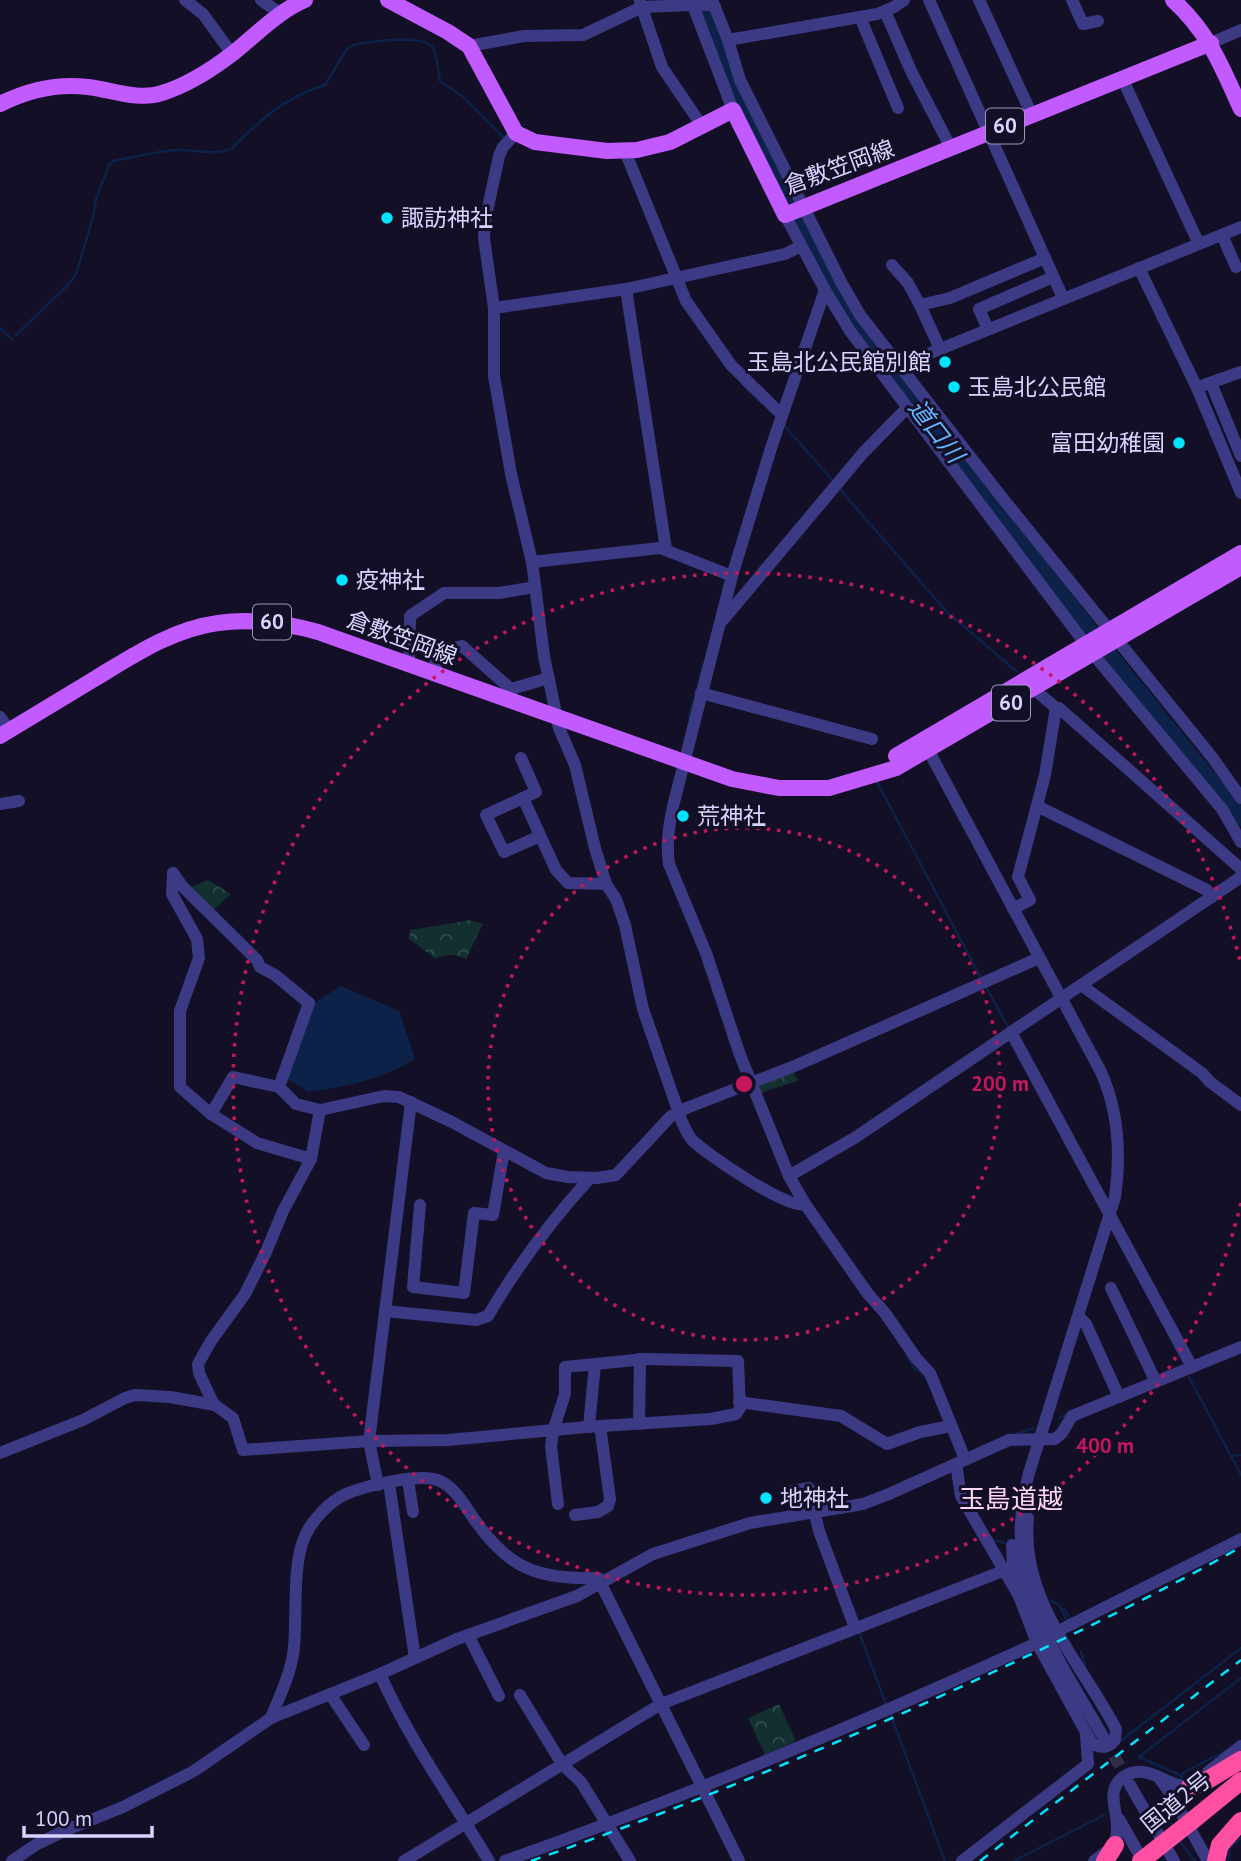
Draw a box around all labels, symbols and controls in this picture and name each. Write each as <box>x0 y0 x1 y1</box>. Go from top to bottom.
road number: 60 <box>986 108 1024 144</box>
street label: 倉敷笠岡線 <box>780 133 898 200</box>
place label: 諏訪神社 <box>401 203 493 232</box>
marker: 諏訪神社 <box>379 210 395 226</box>
place label: 玉島北公民館別館 <box>747 347 931 376</box>
marker: 玉島北公民館別館 <box>937 354 953 370</box>
place label: 玉島北公民館 <box>968 372 1106 401</box>
marker: 玉島北公民館 <box>946 379 962 395</box>
water label: 道口川 <box>902 393 973 471</box>
place label: 富田幼稚園 <box>1050 428 1165 457</box>
marker: 富田幼稚園 <box>1171 435 1187 451</box>
place label: 疫神社 <box>356 565 425 594</box>
marker: 疫神社 <box>334 572 350 588</box>
road number: 60 <box>253 604 291 640</box>
street label: 倉敷笠岡線 <box>343 604 461 671</box>
road number: 60 <box>992 686 1030 720</box>
place label: 荒神社 <box>697 801 766 830</box>
marker: 荒神社 <box>675 808 691 824</box>
text: 200 m <box>971 1070 1029 1097</box>
centre of rings <box>732 1072 756 1096</box>
text: 400 m <box>1076 1432 1134 1459</box>
district label: 玉島道越 <box>959 1482 1063 1515</box>
place label: 地神社 <box>780 1483 849 1512</box>
marker: 地神社 <box>758 1490 774 1506</box>
street label: 国道2号 <box>1135 1765 1216 1839</box>
scale bar <box>24 1794 152 1838</box>
text: 100 m <box>35 1805 92 1832</box>

